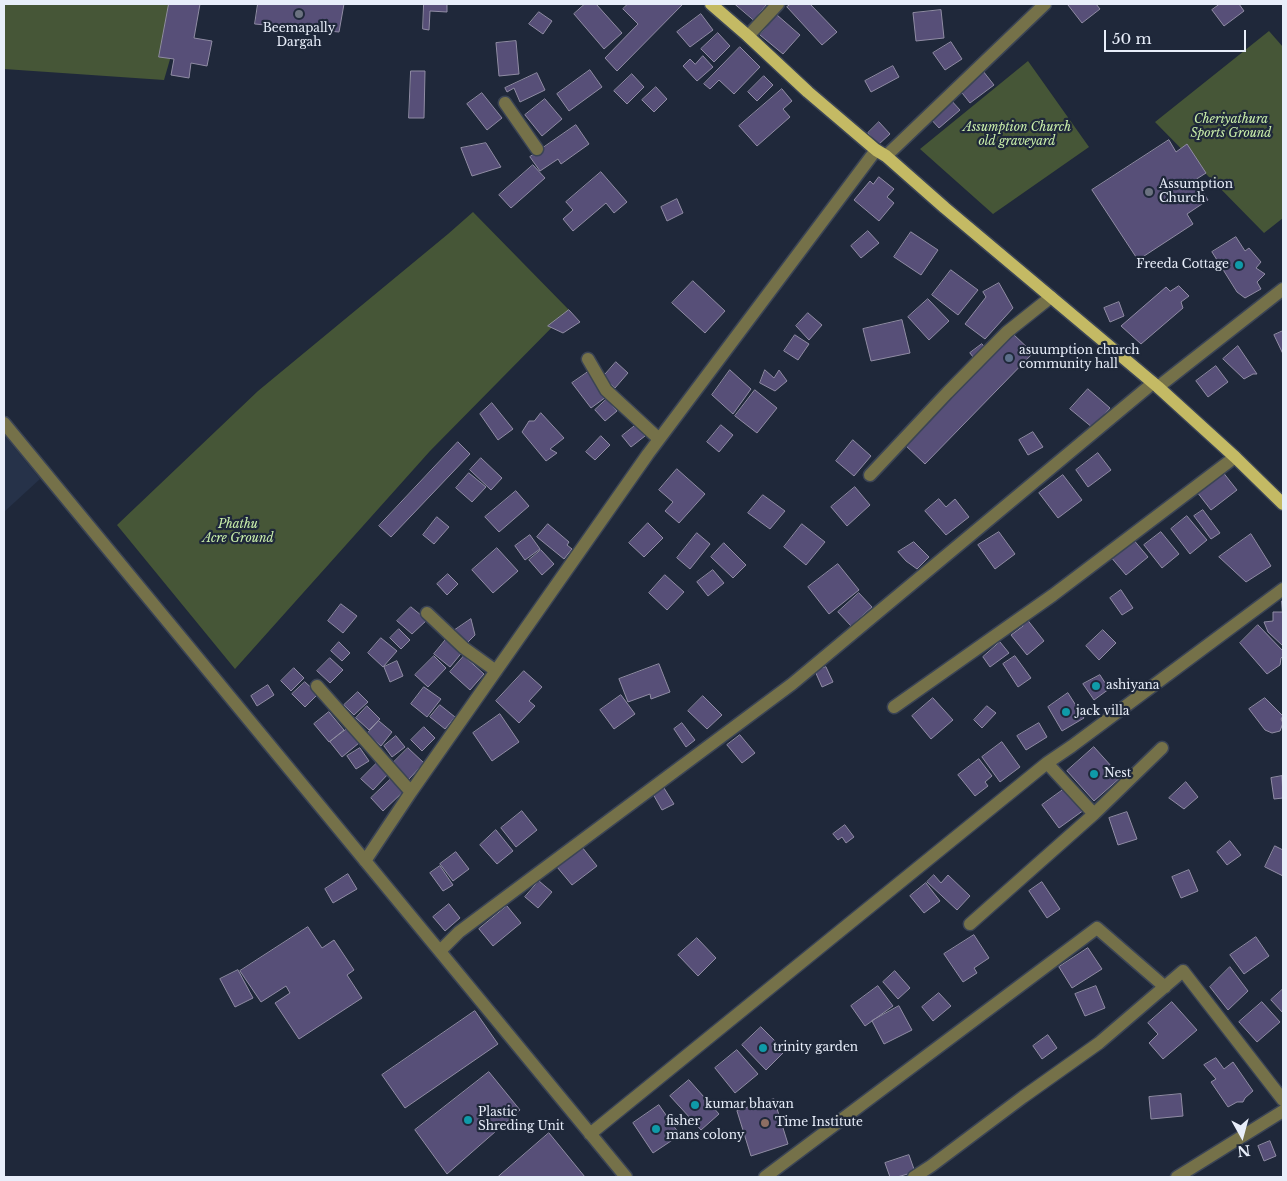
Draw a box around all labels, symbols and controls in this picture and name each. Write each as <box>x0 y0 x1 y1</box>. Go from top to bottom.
marker: Beemapally Dargah <box>293 8 305 20</box>
scale bar <box>1107 20 1250 52</box>
place label: Beemapally Dargah <box>263 22 335 50</box>
text: 50 m <box>1112 29 1152 48</box>
park label: Cheriyathura Sports Ground <box>1191 113 1271 141</box>
park label: Assumption Church old graveyard <box>963 121 1071 149</box>
place label: Assumption Church <box>1159 178 1233 206</box>
marker: Assumption Church <box>1143 186 1155 198</box>
place label: Freeda Cottage <box>1136 258 1229 272</box>
marker: Freeda Cottage <box>1233 259 1245 271</box>
place label: asuumption church community hall <box>1019 344 1139 372</box>
marker: asuumption church community hall <box>1003 352 1015 364</box>
park label: Phathu Acre Ground <box>202 518 274 546</box>
place label: ashiyana <box>1106 679 1159 693</box>
marker: ashiyana <box>1090 680 1102 692</box>
place label: jack villa <box>1076 705 1129 719</box>
marker: jack villa <box>1060 706 1072 718</box>
place label: Nest <box>1104 767 1131 781</box>
marker: Nest <box>1088 768 1100 780</box>
place label: trinity garden <box>773 1041 858 1055</box>
marker: trinity garden <box>757 1042 769 1054</box>
place label: kumar bhavan <box>705 1098 794 1112</box>
marker: kumar bhavan <box>689 1099 701 1111</box>
place label: Plastic Shreding Unit <box>478 1106 564 1134</box>
north arrow <box>1217 1111 1267 1161</box>
marker: Plastic Shreding Unit <box>462 1114 474 1126</box>
place label: fisher mans colony <box>666 1115 744 1143</box>
place label: Time Institute <box>775 1116 863 1130</box>
marker: Time Institute <box>759 1117 771 1129</box>
marker: fisher mans colony <box>650 1123 662 1135</box>
text: N <box>1236 1141 1251 1161</box>

